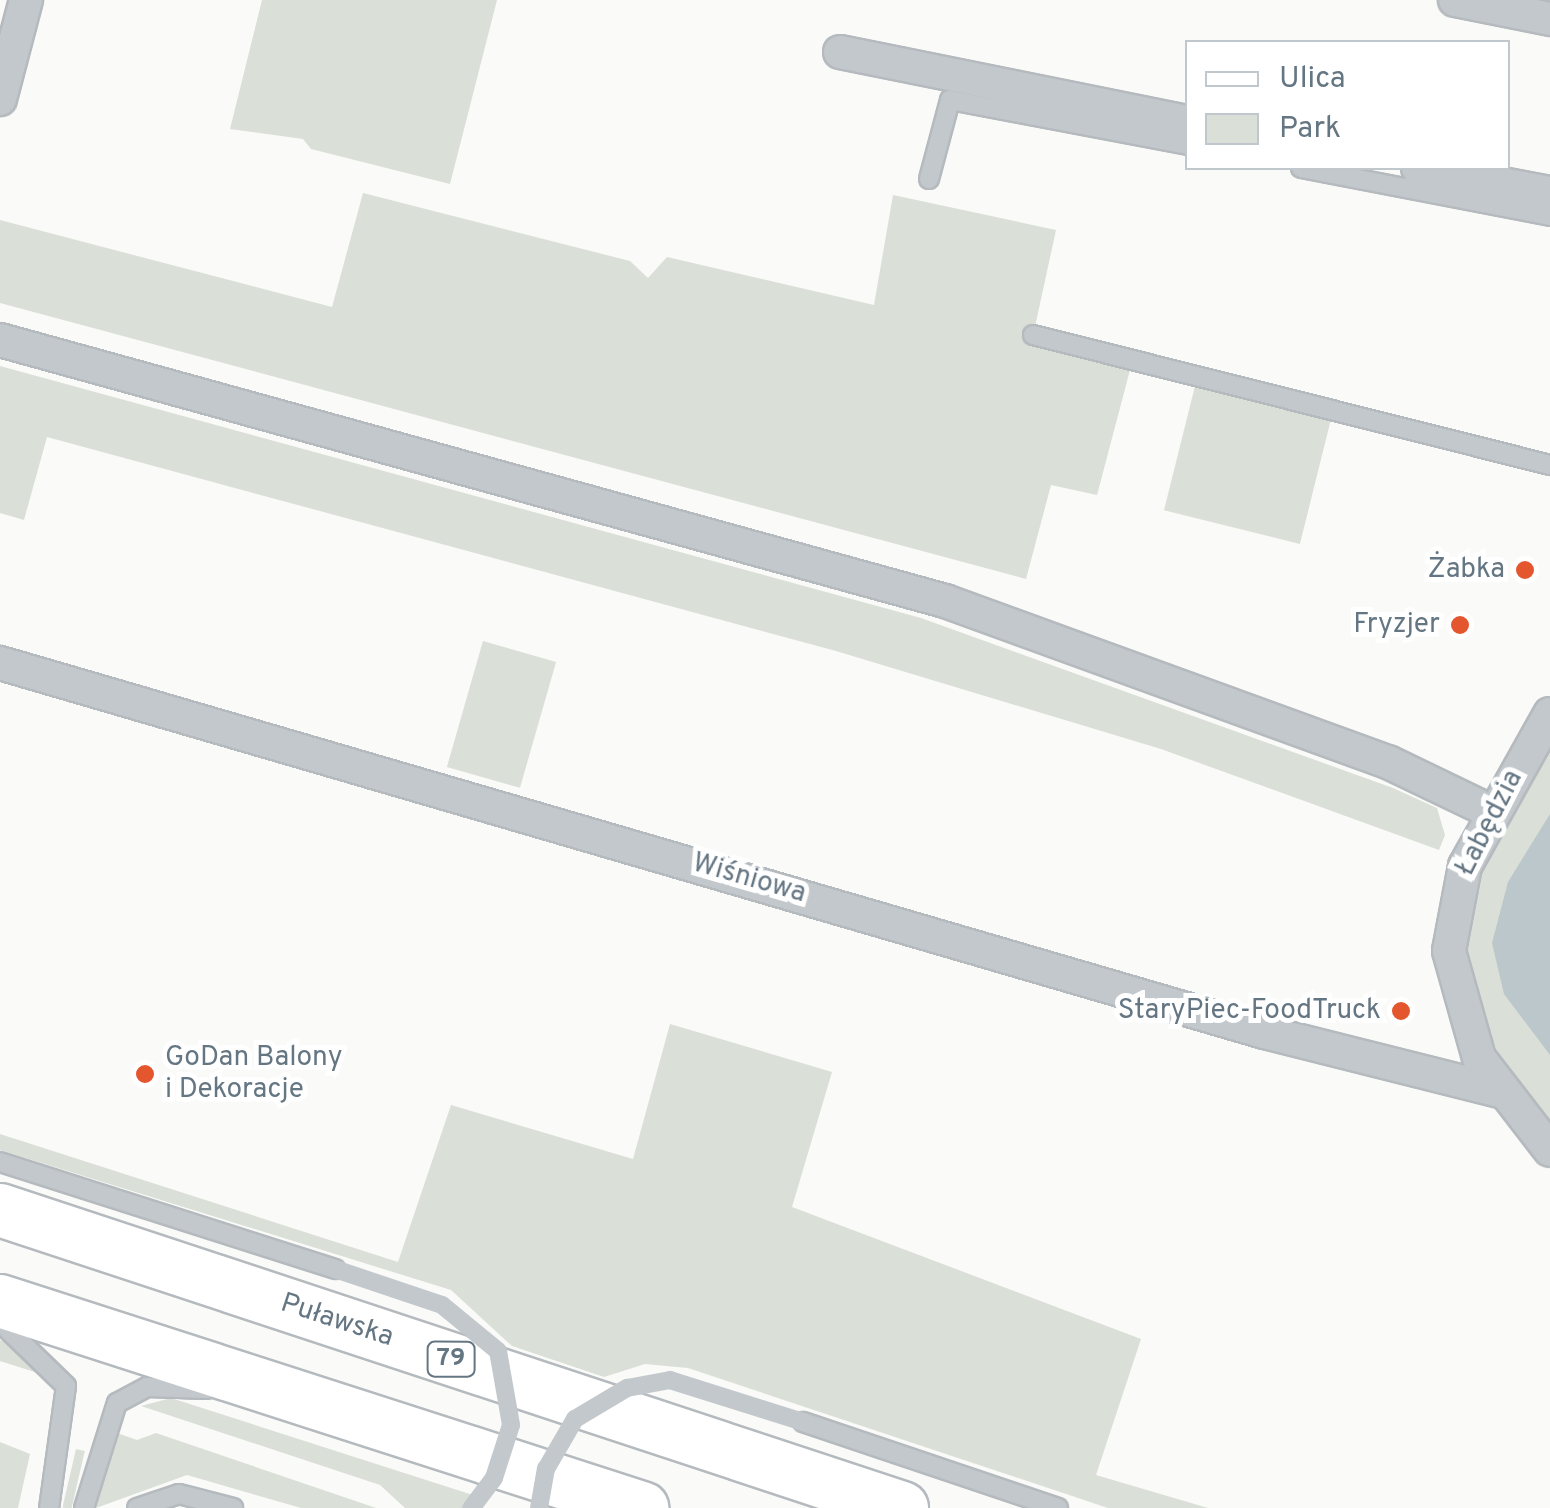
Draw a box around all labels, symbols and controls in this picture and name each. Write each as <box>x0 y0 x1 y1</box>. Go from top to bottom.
legend <box>1185 40 1510 170</box>
text: Ulica <box>1279 61 1346 98</box>
text: Park <box>1279 111 1341 148</box>
place label: Żabka <box>1427 553 1505 587</box>
marker: Żabka <box>1514 559 1536 581</box>
place label: Fryzjer <box>1353 608 1440 642</box>
marker: Fryzjer <box>1449 614 1471 636</box>
street label: Łabędzia <box>1449 765 1531 881</box>
street label: Wiśniowa <box>688 847 810 911</box>
place label: StaryPiec-FoodTruck <box>1118 994 1381 1028</box>
marker: StaryPiec-FoodTruck <box>1390 1000 1412 1022</box>
place label: GoDan Balony i Dekoracje <box>165 1041 343 1107</box>
marker: GoDan Balony i Dekoracje <box>134 1063 156 1085</box>
street label: Puławska <box>276 1287 398 1355</box>
road number: 79 <box>426 1339 476 1379</box>

